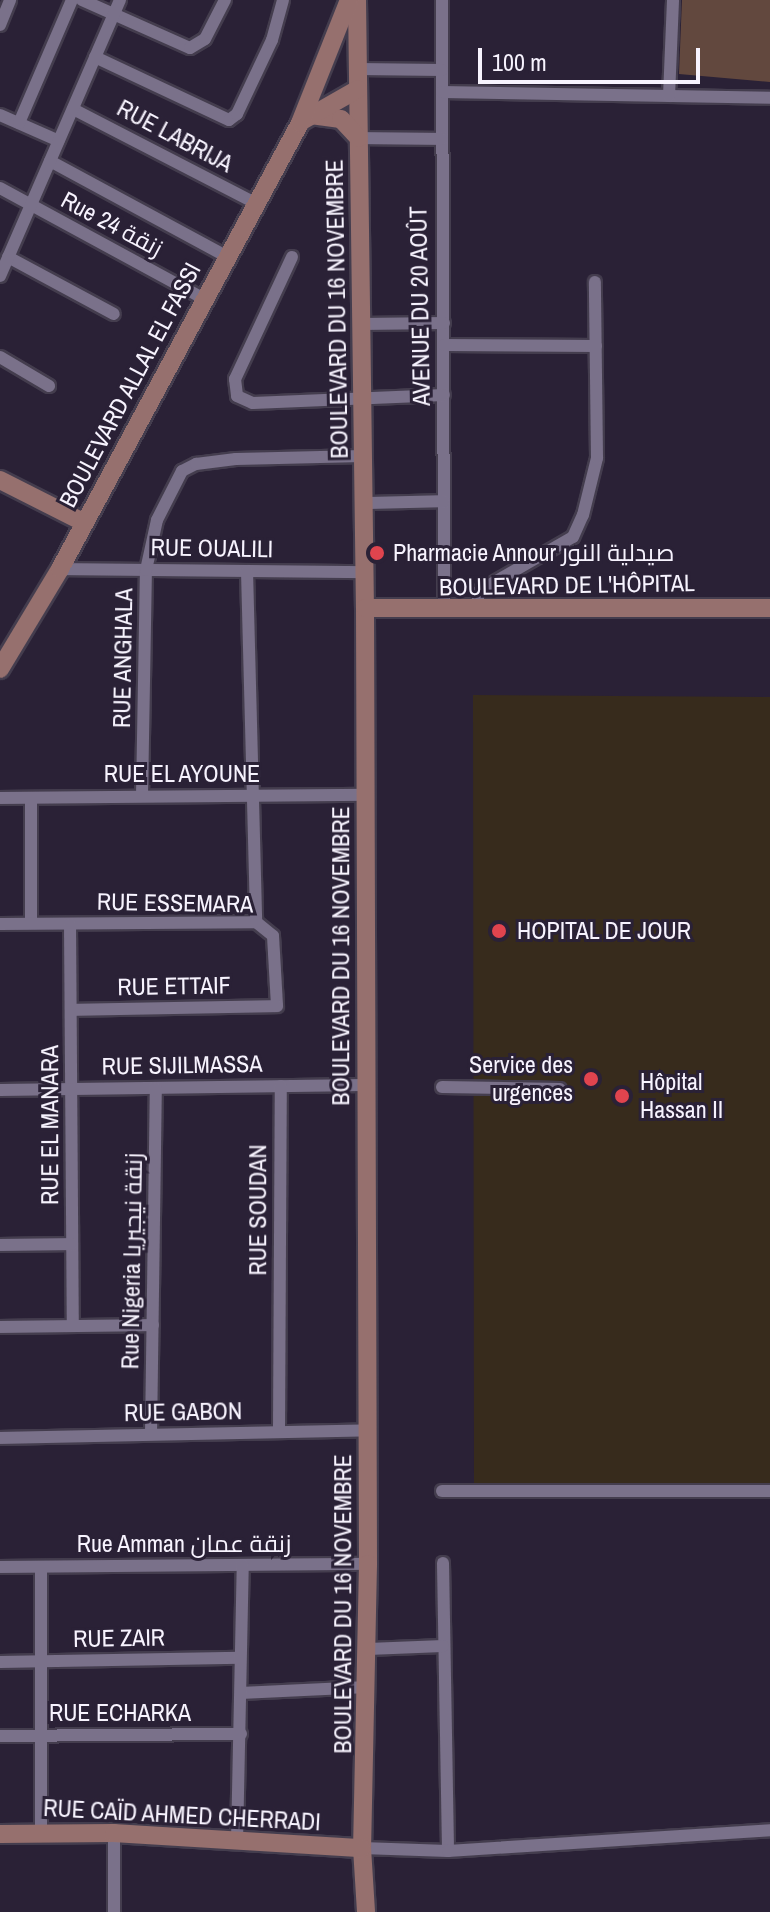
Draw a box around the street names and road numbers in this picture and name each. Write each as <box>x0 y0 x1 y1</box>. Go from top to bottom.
street label: RUE LABRIJA <box>112 94 238 178</box>
street label: BOULEVARD DU 16 NOVEMBRE <box>320 159 354 459</box>
street label: Rue 24 زنقة <box>56 185 168 263</box>
street label: AVENUE DU 20 AOÛT <box>404 205 436 407</box>
street label: BOULEVARD ALLAL EL FASSI <box>53 257 207 513</box>
street label: RUE OUALILI <box>151 533 273 563</box>
street label: BOULEVARD DE L'HÔPITAL <box>439 568 695 602</box>
street label: RUE ANGHALA <box>107 587 139 729</box>
street label: RUE EL AYOUNE <box>103 760 261 788</box>
street label: BOULEVARD DU 16 NOVEMBRE <box>327 806 355 1106</box>
street label: RUE ESSEMARA <box>97 887 253 919</box>
street label: RUE ETTAIF <box>117 971 231 1001</box>
street label: RUE EL MANARA <box>36 1045 64 1205</box>
street label: RUE SIJILMASSA <box>101 1049 263 1081</box>
street label: RUE SOUDAN <box>244 1144 272 1276</box>
street label: Rue Nigeria زنقة نيجيريا <box>116 1152 148 1370</box>
street label: RUE GABON <box>124 1397 242 1427</box>
street label: BOULEVARD DU 16 NOVEMBRE <box>329 1454 357 1754</box>
street label: Rue Amman زنقة عمان <box>76 1530 292 1558</box>
street label: RUE ZAIR <box>73 1623 165 1653</box>
street label: RUE ECHARKA <box>49 1699 191 1727</box>
street label: RUE CAÏD AHMED CHERRADI <box>42 1793 322 1837</box>

